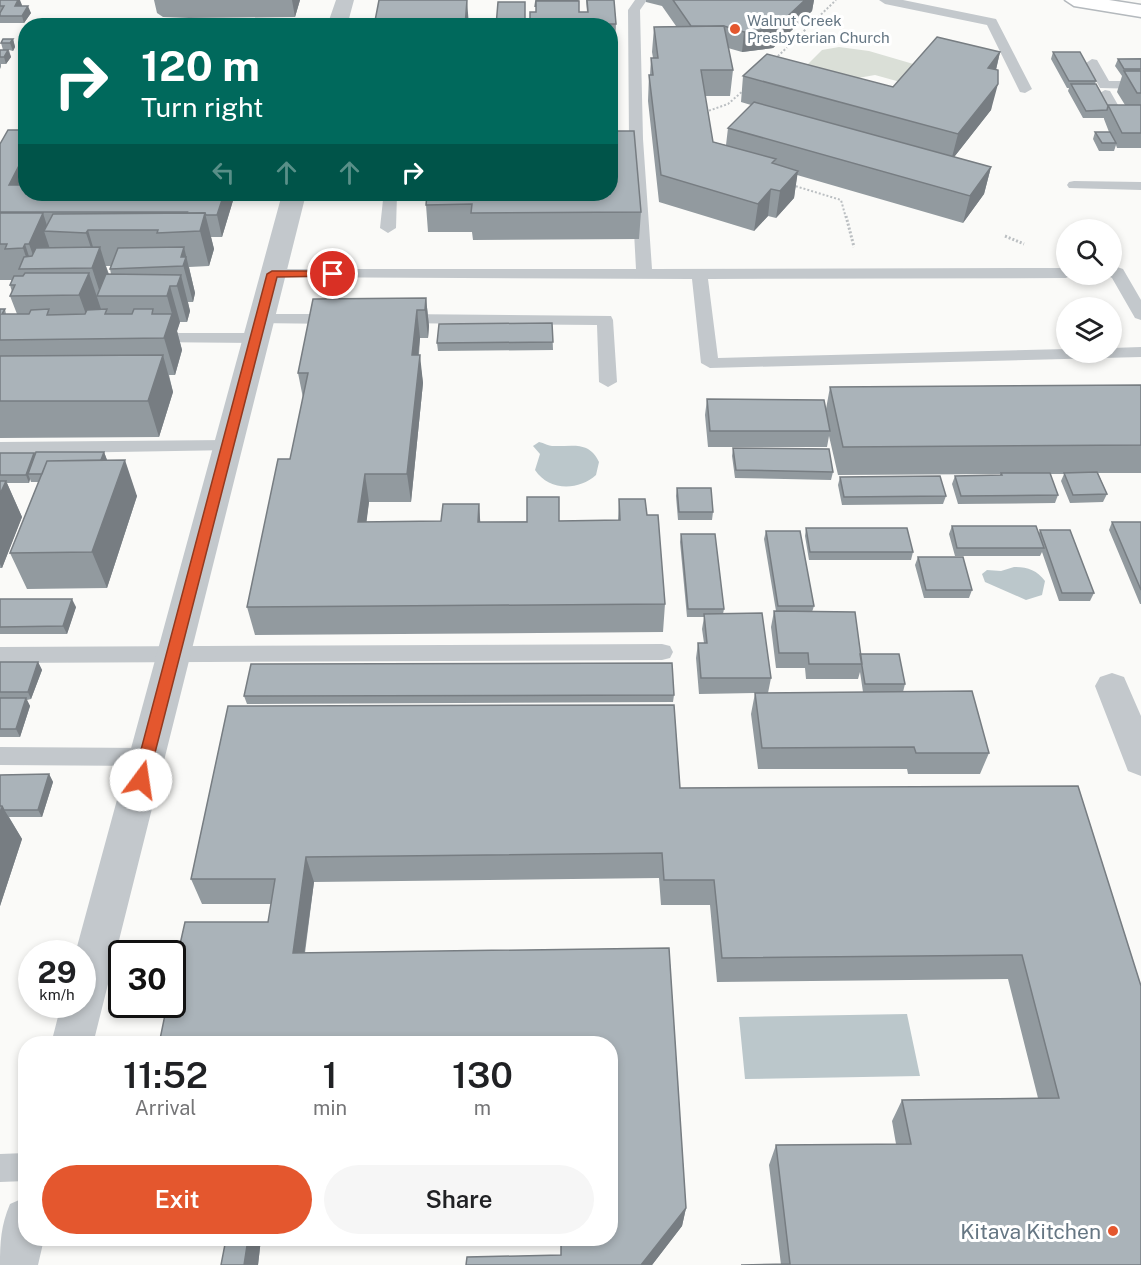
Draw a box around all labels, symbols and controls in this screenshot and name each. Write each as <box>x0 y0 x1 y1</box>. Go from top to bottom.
place label: Walnut Creek Presbyterian Church <box>747 12 890 46</box>
marker: Walnut Creek Presbyterian Church <box>728 22 742 36</box>
text: 120 m <box>141 41 260 90</box>
icon: right <box>42 42 120 120</box>
text: Turn right <box>141 91 264 123</box>
icon: left <box>207 156 240 189</box>
icon: ahead <box>270 156 303 189</box>
icon: ahead <box>333 156 366 189</box>
icon: right <box>396 156 429 189</box>
map controls <box>1056 219 1122 363</box>
button: search <box>1056 219 1122 285</box>
pin <box>307 248 358 299</box>
icon: arrive <box>316 257 349 290</box>
button: layers <box>1056 297 1122 363</box>
position arrow <box>109 748 173 812</box>
speed limit sign: 30 <box>108 940 186 1018</box>
text: 29 <box>38 954 76 990</box>
text: km/h <box>39 986 75 1003</box>
text: 11:52 <box>123 1054 208 1096</box>
text: 1 <box>323 1054 338 1096</box>
text: 130 <box>452 1054 513 1096</box>
text: Arrival <box>135 1096 196 1120</box>
text: min <box>313 1096 347 1120</box>
text: m <box>474 1096 491 1120</box>
button: Exit <box>42 1165 312 1234</box>
button: Share <box>324 1165 594 1234</box>
place label: Kitava Kitchen <box>960 1219 1101 1244</box>
marker: Kitava Kitchen <box>1106 1224 1120 1238</box>

